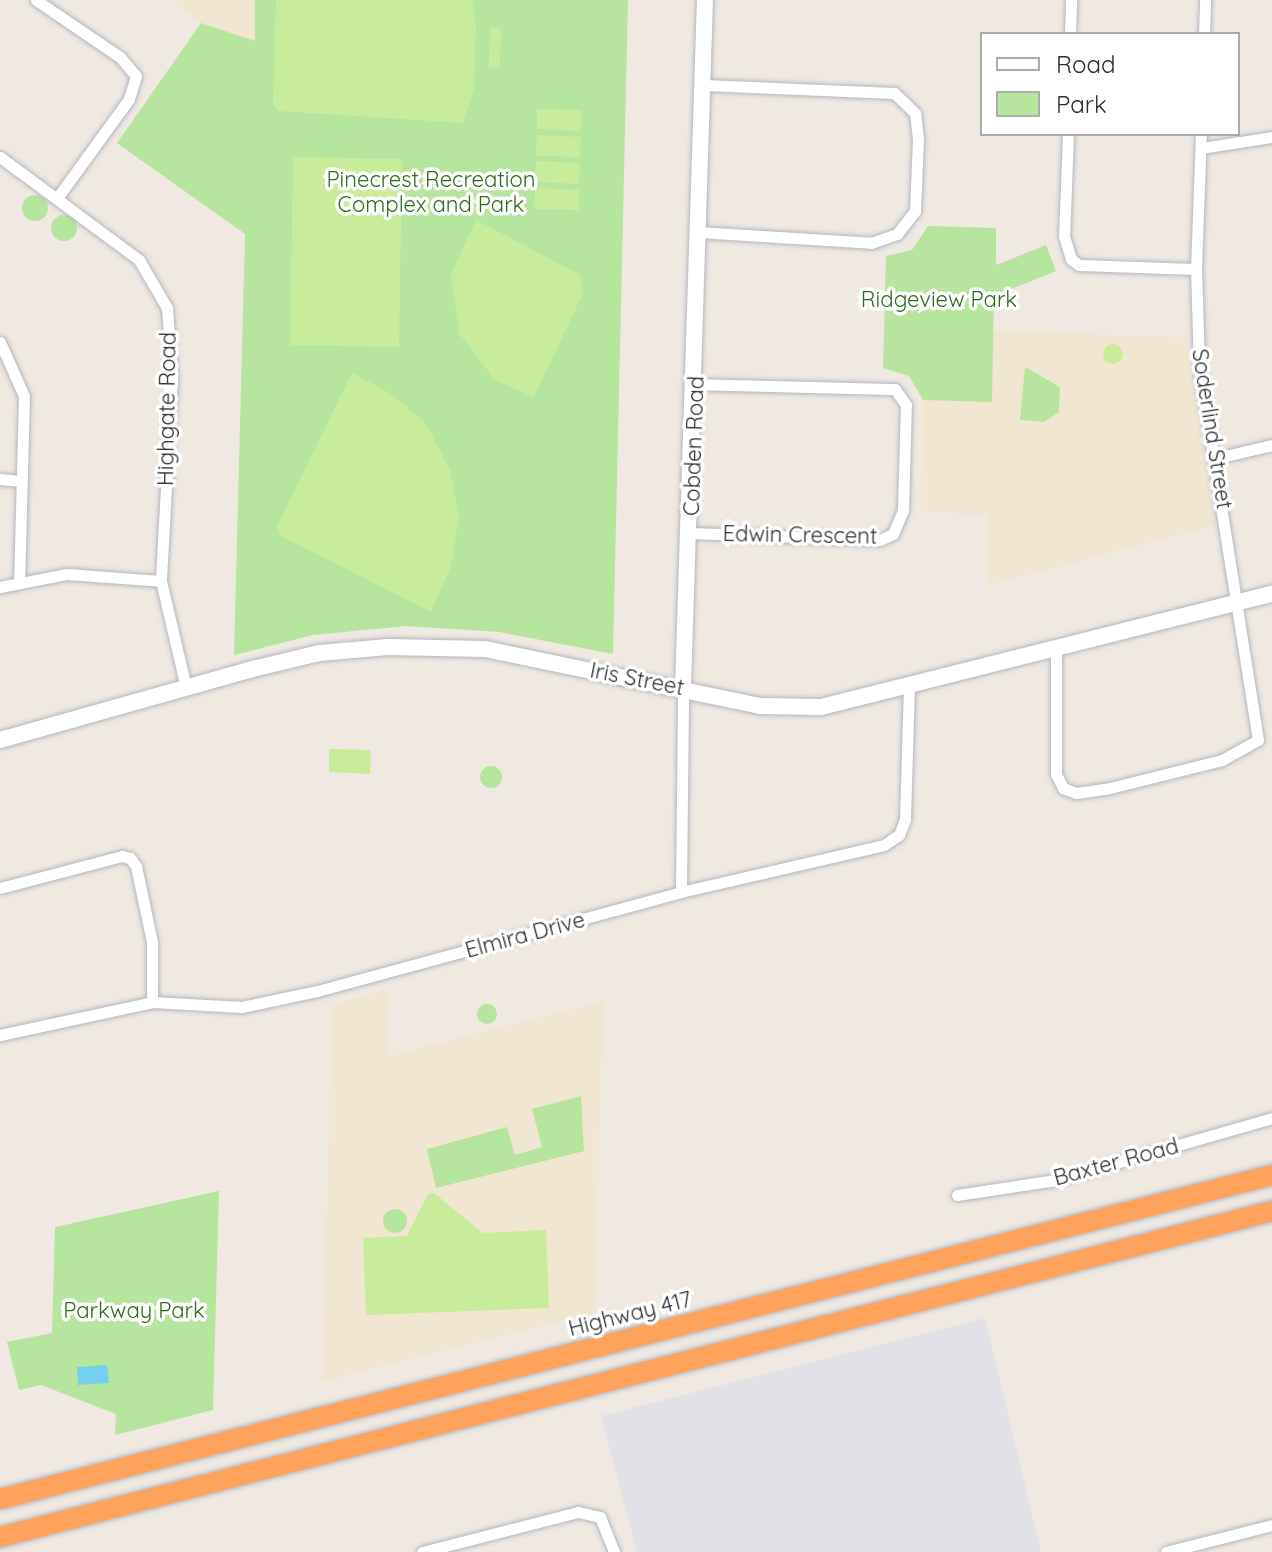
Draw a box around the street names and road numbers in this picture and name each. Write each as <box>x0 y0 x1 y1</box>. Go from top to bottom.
street label: Highgate Road <box>152 332 182 486</box>
street label: Soderlind Street <box>1186 347 1238 511</box>
street label: Cobden Road <box>678 376 710 516</box>
street label: Edwin Crescent <box>722 520 878 550</box>
street label: Iris Street <box>588 657 686 701</box>
street label: Elmira Drive <box>462 906 588 964</box>
street label: Baxter Road <box>1051 1133 1181 1191</box>
street label: Highway 417 <box>566 1286 694 1342</box>

